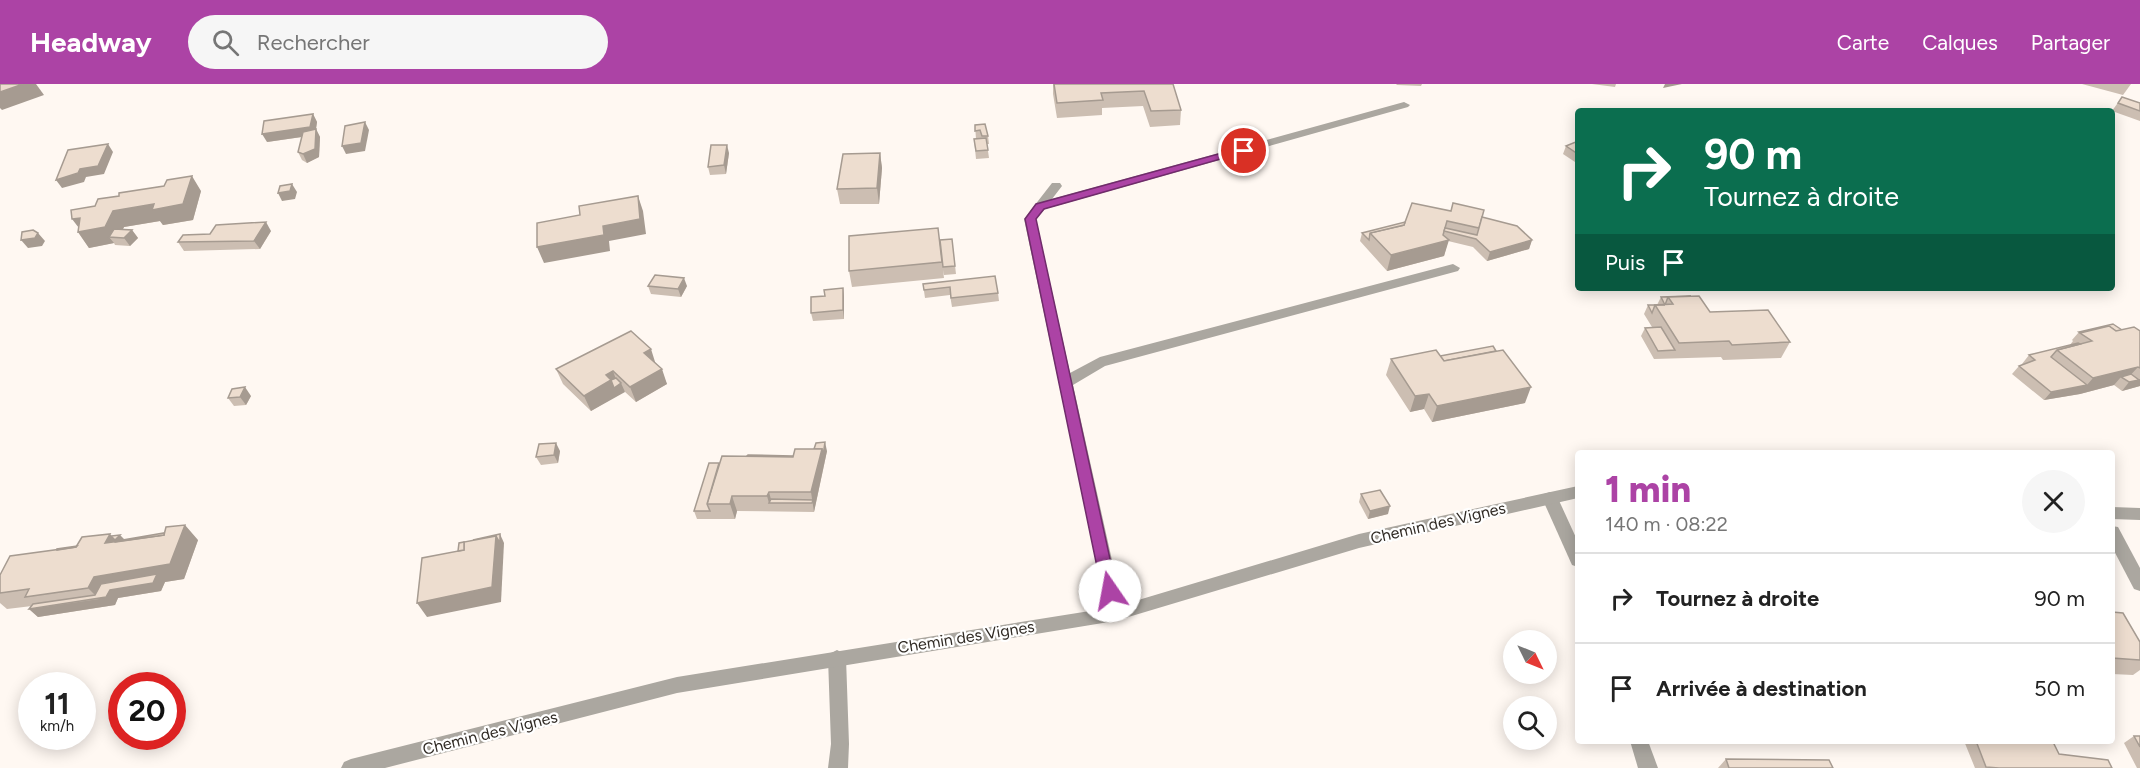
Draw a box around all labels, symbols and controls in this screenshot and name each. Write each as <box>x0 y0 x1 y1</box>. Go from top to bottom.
search box <box>188 15 608 69</box>
text: Headway <box>30 25 152 59</box>
icon: search <box>209 26 242 59</box>
text: Rechercher <box>257 29 370 56</box>
text: Carte <box>1837 30 1889 55</box>
text: Calques <box>1922 30 1998 55</box>
text: Partager <box>2031 30 2110 55</box>
pin <box>1218 125 1269 176</box>
text: 90 m <box>1704 129 1802 180</box>
icon: right <box>1605 132 1683 210</box>
icon: arrive <box>1227 134 1260 167</box>
text: Tournez à droite <box>1704 180 1899 213</box>
icon: arrive <box>1657 246 1690 279</box>
text: Puis <box>1605 249 1645 276</box>
text: 1 min <box>1605 468 1691 511</box>
button: close <box>2022 470 2085 533</box>
street label: Chemin des Vignes <box>1369 498 1507 548</box>
text: 140 m · 08:22 <box>1605 512 1728 536</box>
position arrow <box>1078 559 1142 623</box>
icon: right <box>1605 582 1638 615</box>
text: Tournez à droite <box>1656 585 1819 612</box>
text: 90 m <box>2034 585 2085 612</box>
street label: Chemin des Vignes <box>896 617 1036 657</box>
north arrow <box>1503 630 1557 684</box>
map controls <box>1503 630 1557 750</box>
speed limit sign: 20 <box>108 672 186 750</box>
icon: arrive <box>1605 672 1638 705</box>
text: Arrivée à destination <box>1656 675 1867 702</box>
text: 50 m <box>2034 675 2085 702</box>
text: 11 <box>44 685 70 722</box>
button: search <box>1503 696 1557 750</box>
street label: Chemin des Vignes <box>421 707 559 759</box>
text: km/h <box>40 717 74 735</box>

